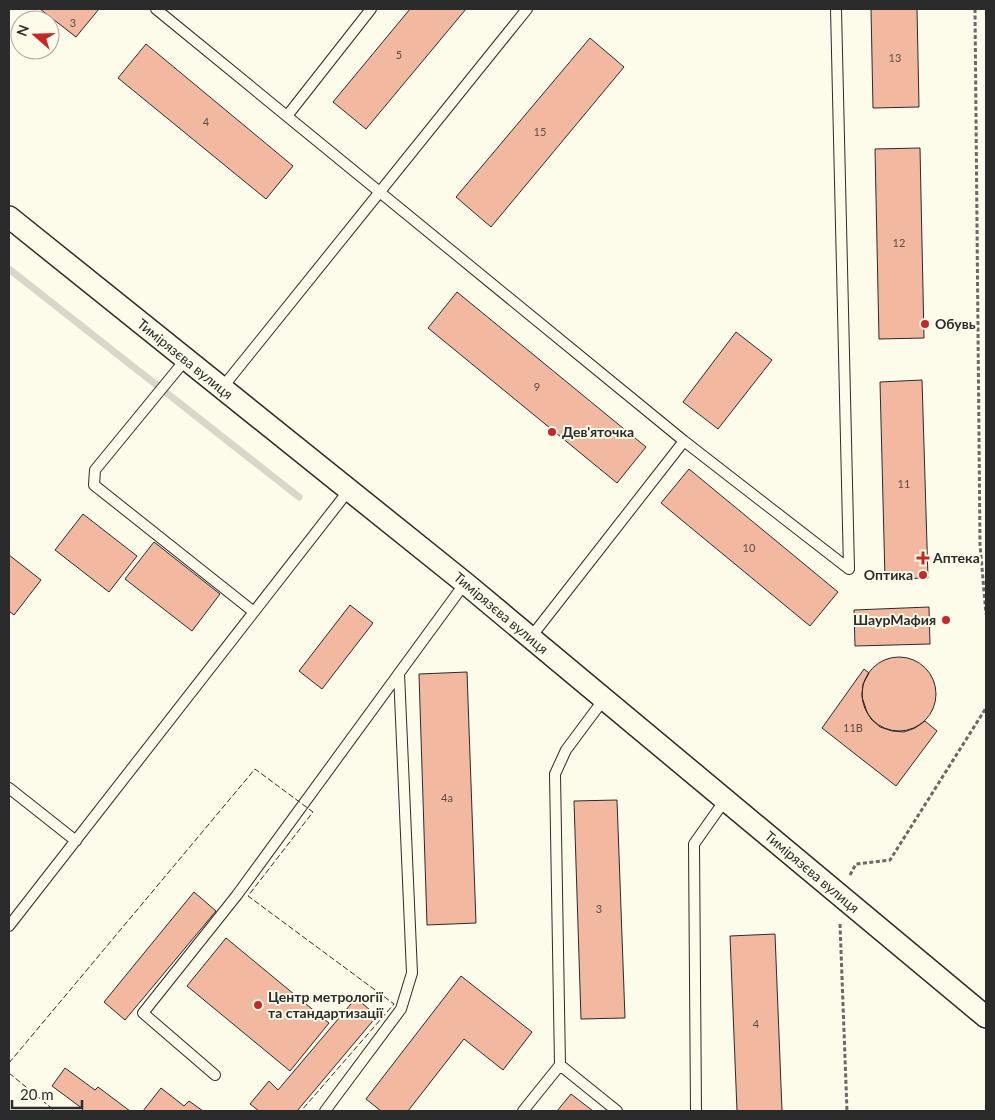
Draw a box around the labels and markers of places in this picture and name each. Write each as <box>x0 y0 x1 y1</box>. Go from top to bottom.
place label: Обувь <box>935 315 976 332</box>
marker: Обувь <box>919 318 931 330</box>
place label: Дев'яточка <box>562 423 634 440</box>
marker: Дев'яточка <box>546 426 558 438</box>
place label: Аптека <box>932 549 980 566</box>
marker: Аптека <box>917 552 929 564</box>
place label: Оптика <box>864 566 913 583</box>
marker: Оптика <box>917 569 929 581</box>
place label: ШаурМафия <box>853 611 936 628</box>
marker: ШаурМафия <box>940 614 952 626</box>
place label: Центр метрології та стандартизації <box>268 988 384 1021</box>
marker: Центр метрології та стандартизації <box>252 999 264 1011</box>

